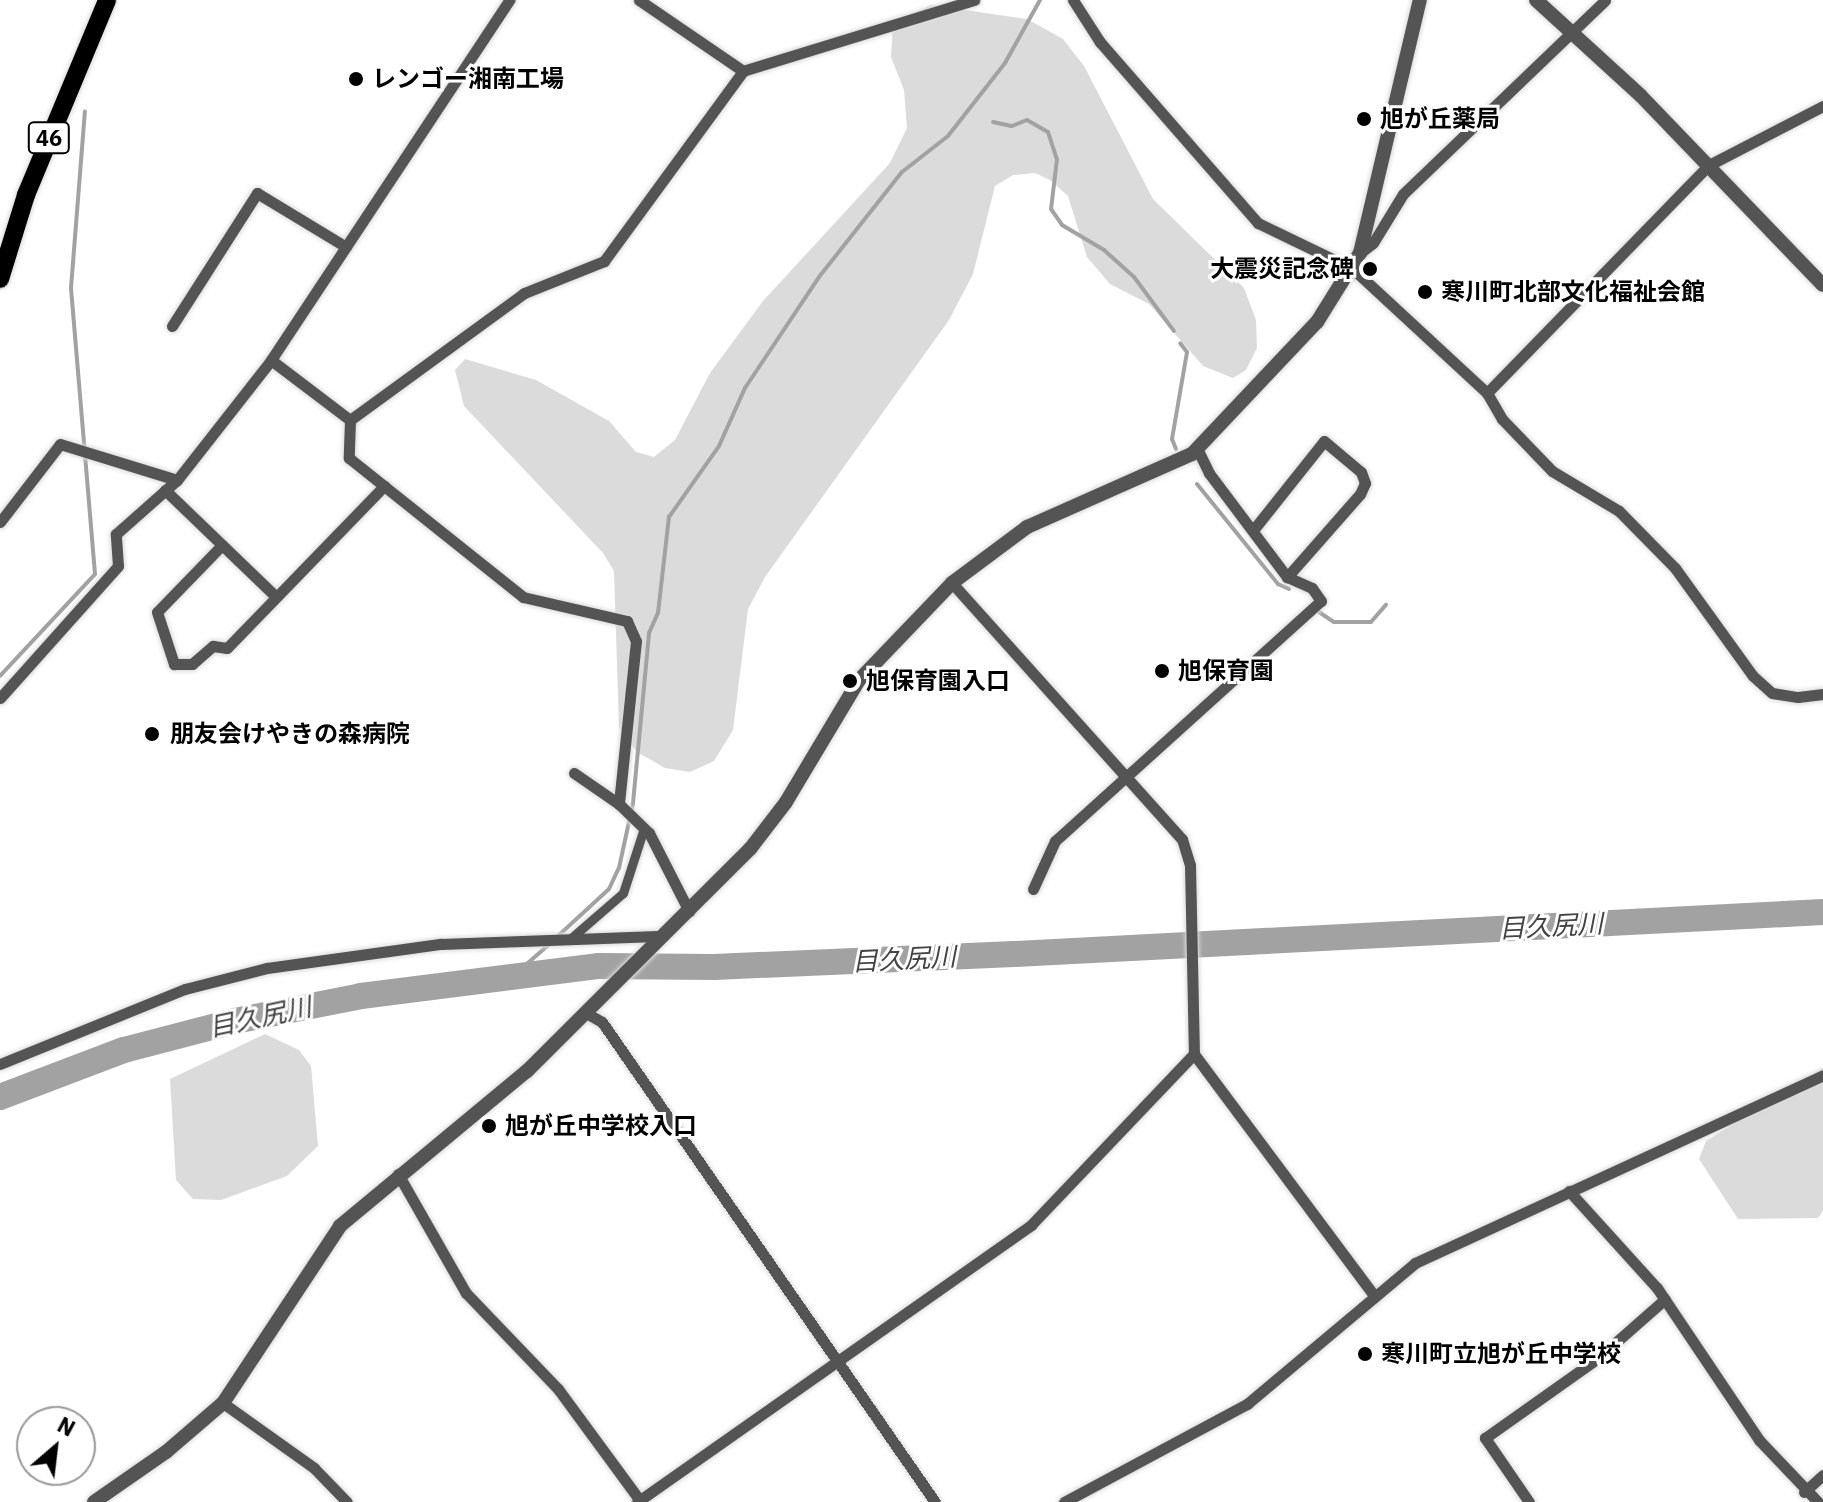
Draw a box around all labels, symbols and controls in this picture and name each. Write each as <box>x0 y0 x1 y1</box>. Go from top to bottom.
place label: レンゴー湘南工場 <box>372 65 564 93</box>
marker: レンゴー湘南工場 <box>347 70 365 88</box>
place label: 旭が丘薬局 <box>1380 105 1500 133</box>
marker: 旭が丘薬局 <box>1355 110 1373 128</box>
road number: 46 <box>27 120 71 156</box>
place label: 大震災記念碑 <box>1210 255 1354 283</box>
marker: 大震災記念碑 <box>1361 260 1379 278</box>
place label: 寒川町北部文化福祉会館 <box>1441 278 1705 306</box>
marker: 寒川町北部文化福祉会館 <box>1416 283 1434 301</box>
place label: 旭保育園 <box>1178 657 1274 685</box>
marker: 旭保育園 <box>1153 662 1171 680</box>
place label: 旭保育園入口 <box>866 667 1010 695</box>
marker: 旭保育園入口 <box>841 672 859 690</box>
place label: 朋友会けやきの森病院 <box>170 720 410 748</box>
marker: 朋友会けやきの森病院 <box>141 723 163 745</box>
water label: 目久尻川 <box>1498 908 1604 944</box>
water label: 目久尻川 <box>851 941 957 977</box>
water label: 目久尻川 <box>206 991 314 1043</box>
place label: 旭が丘中学校入口 <box>505 1112 697 1140</box>
marker: 旭が丘中学校入口 <box>480 1117 498 1135</box>
place label: 寒川町立旭が丘中学校 <box>1381 1340 1621 1368</box>
marker: 寒川町立旭が丘中学校 <box>1356 1345 1374 1363</box>
north arrow <box>16 1406 96 1486</box>
text: N <box>53 1410 80 1443</box>

